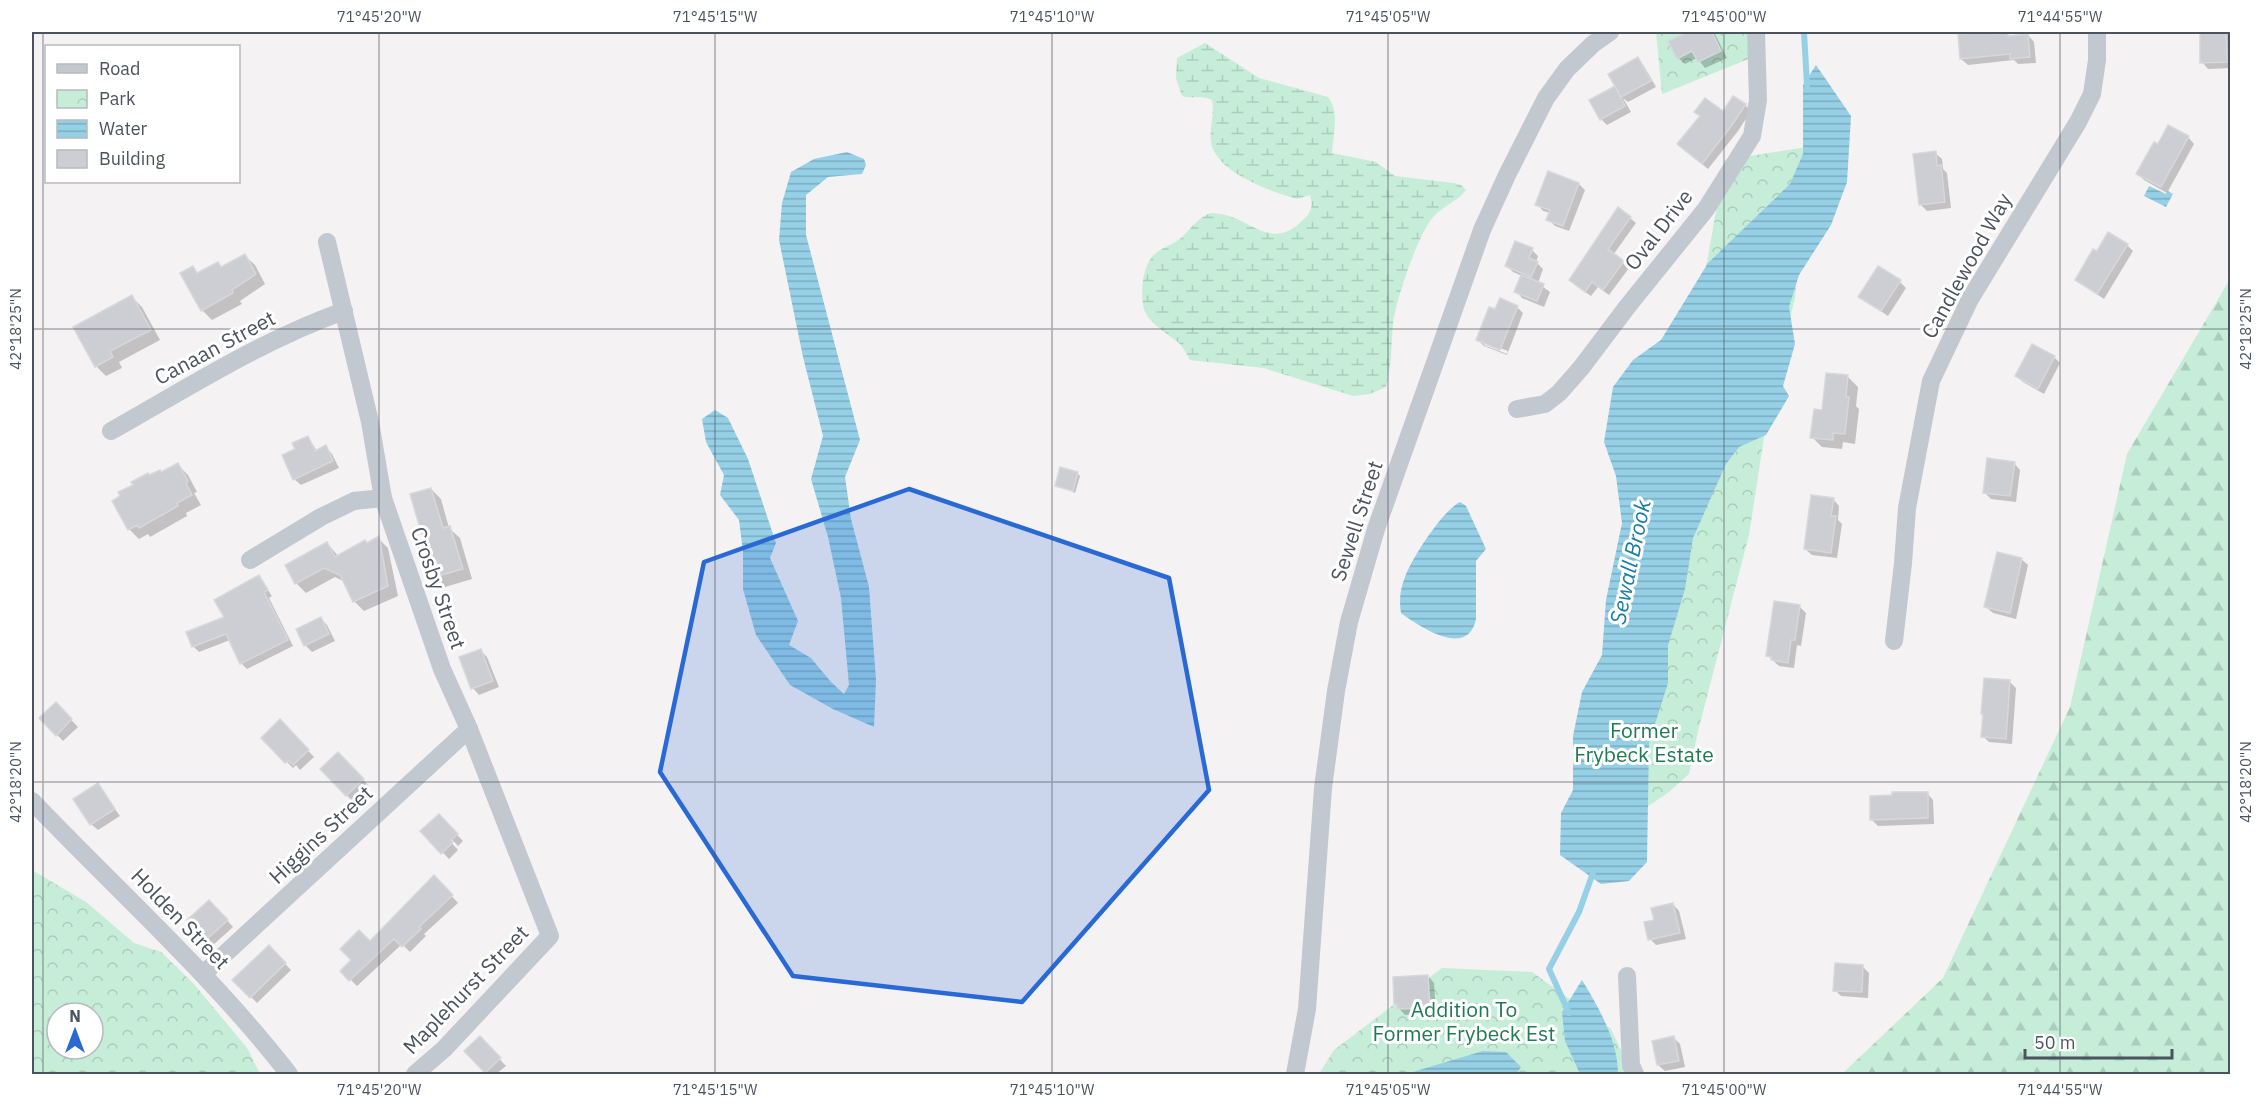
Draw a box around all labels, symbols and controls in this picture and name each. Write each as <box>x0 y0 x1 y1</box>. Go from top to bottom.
text: 71°45'20"W <box>337 7 422 26</box>
text: 71°45'15"W <box>673 7 758 26</box>
text: 71°45'10"W <box>1010 7 1095 26</box>
text: 71°45'05"W <box>1346 7 1431 26</box>
text: 71°45'00"W <box>1682 7 1767 26</box>
text: 71°44'55"W <box>2018 7 2103 26</box>
legend <box>45 45 240 183</box>
text: Road <box>99 57 140 80</box>
text: Park <box>99 87 136 110</box>
text: Water <box>99 117 148 140</box>
text: Building <box>99 147 166 170</box>
street label: Oval Drive <box>1618 183 1699 276</box>
street label: Candlewood Way <box>1915 187 2018 343</box>
text: 42°18'25"N <box>6 288 25 370</box>
text: 42°18'25"N <box>2236 288 2255 370</box>
street label: Canaan Street <box>149 304 280 391</box>
street label: Sewell Street <box>1323 457 1389 584</box>
water label: Sewall Brook <box>1602 496 1657 627</box>
street label: Crosby Street <box>405 523 473 653</box>
park label: Former Frybeck Estate <box>1574 716 1714 768</box>
text: 42°18'20"N <box>6 741 25 823</box>
text: 42°18'20"N <box>2236 741 2255 823</box>
street label: Higgins Street <box>262 779 378 890</box>
street label: Holden Street <box>125 862 236 975</box>
street label: Maplehurst Street <box>396 919 534 1060</box>
park label: Addition To Former Frybeck Est <box>1373 995 1555 1047</box>
north arrow <box>45 1001 105 1061</box>
text: N <box>69 1006 81 1026</box>
scale bar <box>2025 1022 2172 1060</box>
text: 50 m <box>2034 1031 2076 1054</box>
text: 71°45'20"W <box>337 1080 422 1099</box>
text: 71°45'15"W <box>673 1080 758 1099</box>
text: 71°45'10"W <box>1010 1080 1095 1099</box>
text: 71°45'05"W <box>1346 1080 1431 1099</box>
text: 71°45'00"W <box>1682 1080 1767 1099</box>
text: 71°44'55"W <box>2018 1080 2103 1099</box>

